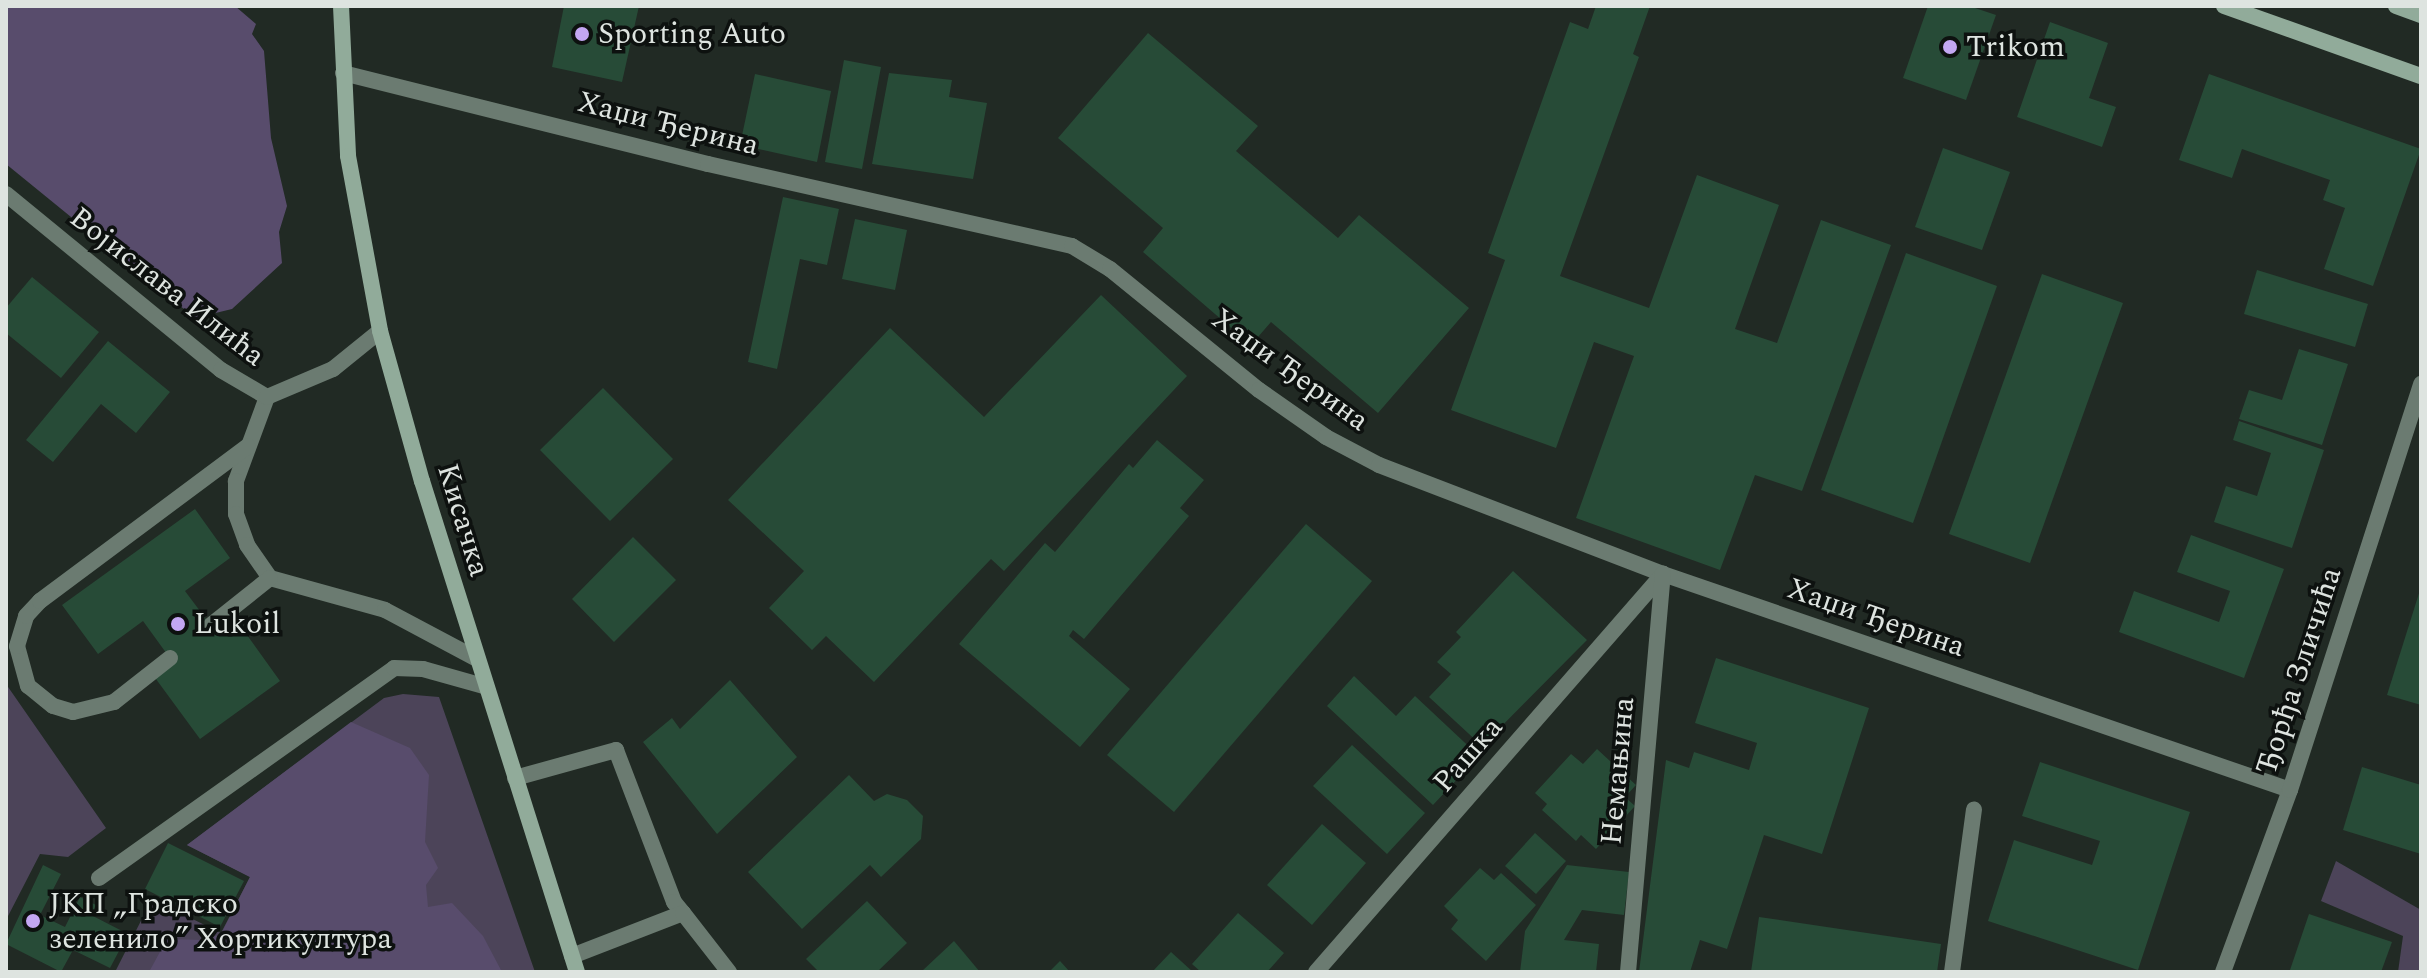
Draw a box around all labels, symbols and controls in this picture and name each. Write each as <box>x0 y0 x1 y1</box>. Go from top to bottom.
place label: Sporting Auto <box>598 16 786 52</box>
marker: Sporting Auto <box>573 25 591 43</box>
place label: Trikom <box>1966 29 2065 65</box>
marker: Trikom <box>1941 38 1959 56</box>
street label: Хаџи Ђерина <box>574 84 762 164</box>
street label: Војислава Илића <box>62 200 272 374</box>
street label: Хаџи Ђерина <box>1204 301 1376 439</box>
street label: Кисачка <box>429 459 497 581</box>
street label: Ђорђа Зличића <box>2248 563 2350 779</box>
street label: Хаџи Ђерина <box>1782 571 1970 665</box>
place label: Lukoil <box>194 606 280 642</box>
marker: Lukoil <box>169 615 187 633</box>
street label: Немањина <box>1594 696 1642 846</box>
street label: Рашка <box>1425 710 1511 800</box>
place label: ЈКП „Градско зеленило” Хортикултура <box>49 886 392 956</box>
marker: ЈКП „Градско зеленило” Хортикултура <box>24 912 42 930</box>

